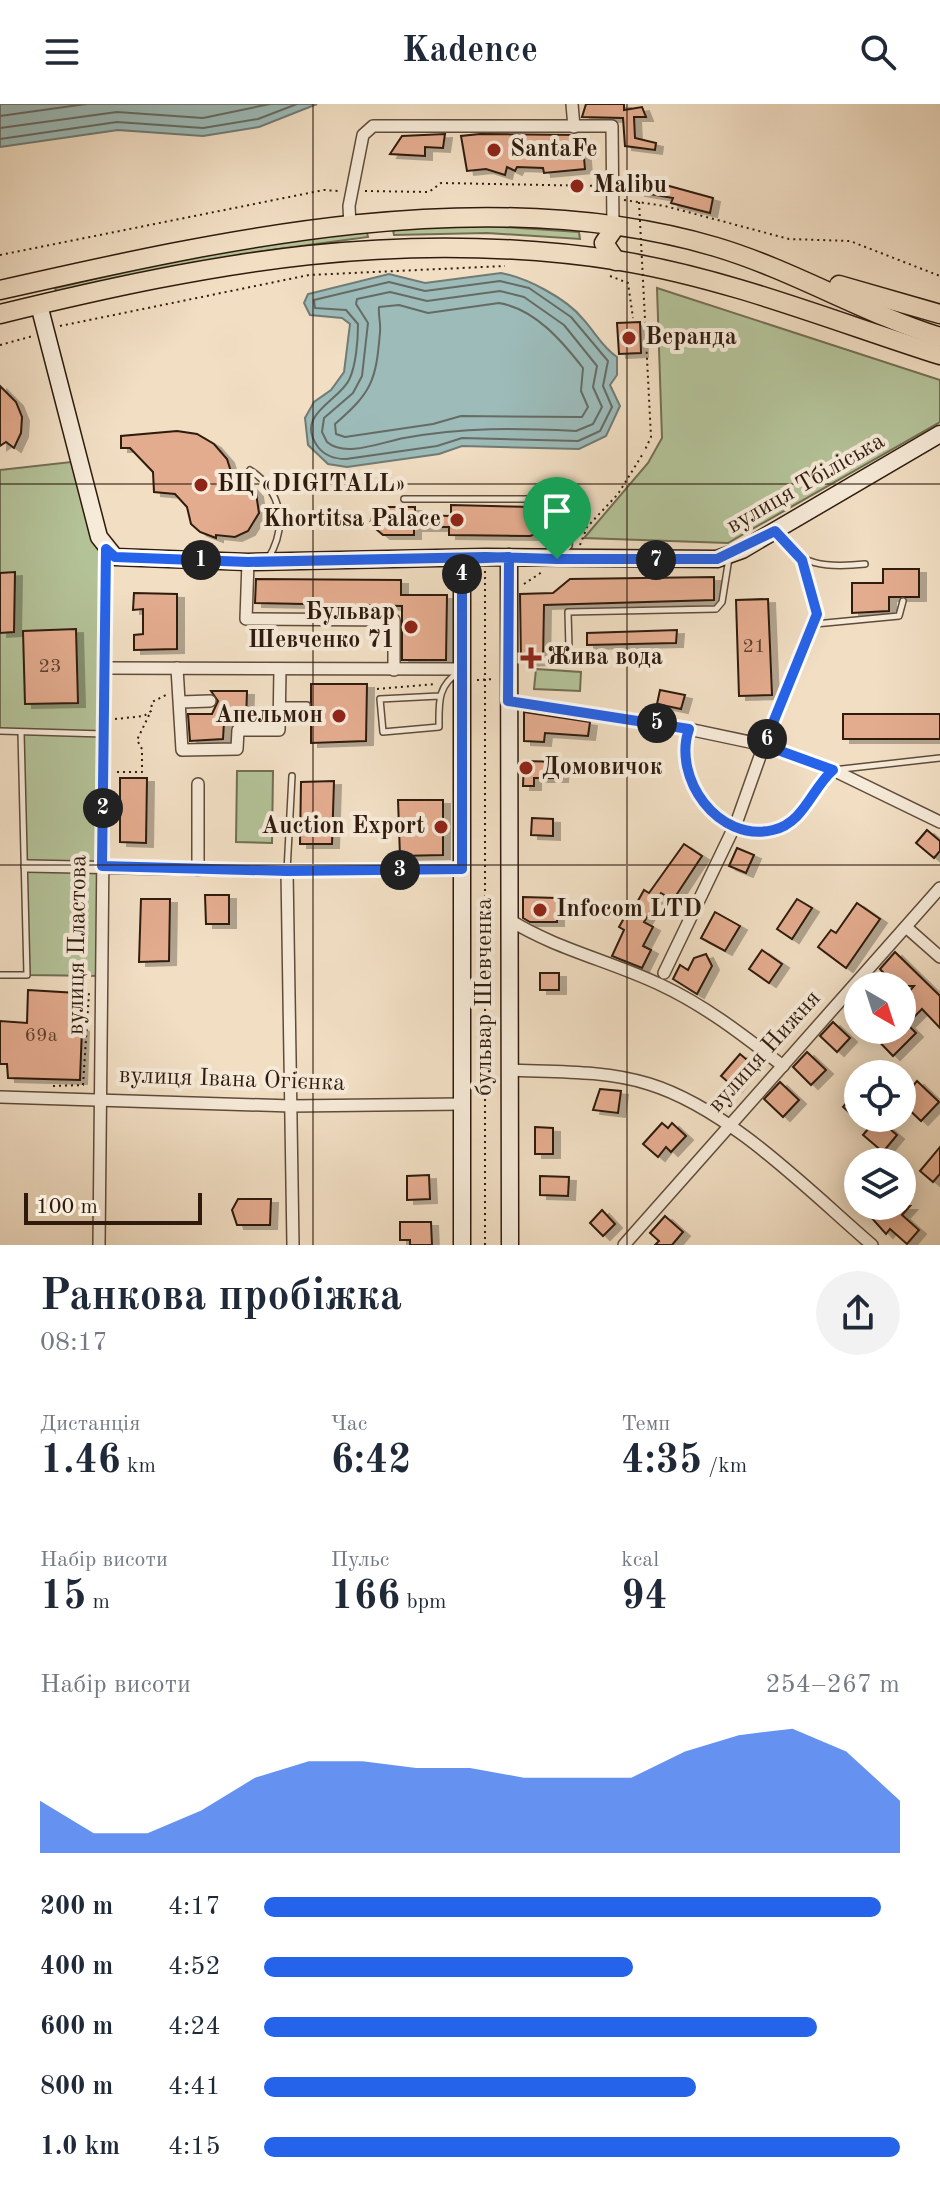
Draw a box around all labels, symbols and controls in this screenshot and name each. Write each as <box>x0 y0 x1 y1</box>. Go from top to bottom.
icon: menu <box>40 30 84 74</box>
icon: search <box>856 30 900 74</box>
text: Kadence <box>402 34 538 70</box>
place label: SantaFe <box>510 138 598 162</box>
marker: SantaFe <box>485 141 503 159</box>
place label: Malibu <box>593 174 667 198</box>
marker: Malibu <box>568 177 586 195</box>
place label: Веранда <box>645 326 737 350</box>
marker: Веранда <box>620 329 638 347</box>
street label: вулиця Тбіліська <box>723 429 889 539</box>
place label: БЦ «DIGITALL» <box>217 473 406 497</box>
marker: БЦ «DIGITALL» <box>192 476 210 494</box>
pin <box>523 477 591 559</box>
icon: arrive <box>535 489 579 533</box>
place label: Khortitsa Palace <box>263 508 441 532</box>
marker: Khortitsa Palace <box>448 511 466 529</box>
pin: 1 <box>181 540 221 580</box>
pin: 7 <box>636 540 676 580</box>
text: 1 <box>195 549 207 571</box>
text: 7 <box>650 549 662 571</box>
pin: 4 <box>442 554 482 594</box>
text: 4 <box>456 563 468 585</box>
place label: Бульвар Шевченко 71 <box>248 601 395 653</box>
marker: Бульвар Шевченко 71 <box>402 618 420 636</box>
house number: 21 <box>742 637 766 657</box>
place label: Жива вода <box>547 646 663 670</box>
marker: Жива вода <box>522 649 540 667</box>
house number: 23 <box>38 657 62 677</box>
pin: 5 <box>637 703 677 743</box>
place label: Апельмон <box>215 704 323 728</box>
marker: Апельмон <box>330 707 348 725</box>
text: 5 <box>651 712 663 734</box>
pin: 6 <box>747 719 787 759</box>
text: 6 <box>761 728 773 750</box>
place label: Домовичок <box>542 756 663 780</box>
marker: Домовичок <box>517 759 535 777</box>
pin: 2 <box>83 788 123 828</box>
text: 2 <box>97 797 109 819</box>
place label: Auction Export <box>261 815 425 839</box>
marker: Auction Export <box>432 818 450 836</box>
pin: 3 <box>380 850 420 890</box>
street label: вулиця Пластова <box>64 855 92 1035</box>
text: 3 <box>394 859 406 881</box>
street label: бульвар Шевченка <box>473 898 497 1096</box>
place label: Infocom LTD <box>556 898 702 922</box>
marker: Infocom LTD <box>531 901 549 919</box>
north arrow <box>844 972 916 1044</box>
map controls <box>844 972 916 1220</box>
street label: вулиця Нижня <box>704 986 826 1118</box>
house number: 69а <box>24 1026 58 1046</box>
button: locate <box>844 1060 916 1132</box>
street label: вулиця Івана Огієнка <box>118 1064 346 1096</box>
button: layers <box>844 1148 916 1220</box>
scale bar <box>24 1189 202 1225</box>
text: 100 m <box>36 1196 98 1218</box>
button: share <box>816 1271 900 1355</box>
text: Ранкова пробіжка <box>40 1275 402 1319</box>
text: 08:17 <box>40 1330 108 1356</box>
text: Дистанція <box>40 1413 140 1435</box>
text: Час <box>331 1413 367 1435</box>
text: Темп <box>621 1413 670 1435</box>
text: 1.46 <box>40 1442 121 1482</box>
text: 6:42 <box>331 1442 411 1482</box>
text: 4:35 <box>621 1442 702 1482</box>
text: km <box>121 1455 156 1477</box>
text: /km <box>702 1455 747 1477</box>
text: Набір висоти <box>40 1549 168 1571</box>
text: Пульс <box>331 1549 389 1571</box>
text: kcal <box>621 1549 659 1571</box>
text: 15 <box>40 1578 86 1618</box>
text: 166 <box>331 1578 400 1618</box>
text: 94 <box>621 1578 668 1618</box>
text: m <box>86 1591 110 1613</box>
text: bpm <box>400 1591 447 1613</box>
text: Набір висоти <box>40 1672 191 1698</box>
text: 254–267 m <box>765 1672 900 1698</box>
text: 200 m <box>40 1894 113 1920</box>
text: 4:17 <box>168 1894 221 1920</box>
text: 400 m <box>40 1954 113 1980</box>
text: 4:52 <box>168 1954 221 1980</box>
text: 600 m <box>40 2014 113 2040</box>
text: 4:24 <box>168 2014 221 2040</box>
text: 800 m <box>40 2074 113 2100</box>
text: 4:41 <box>168 2074 221 2100</box>
text: 1.0 km <box>40 2134 120 2160</box>
text: 4:15 <box>168 2134 221 2160</box>

